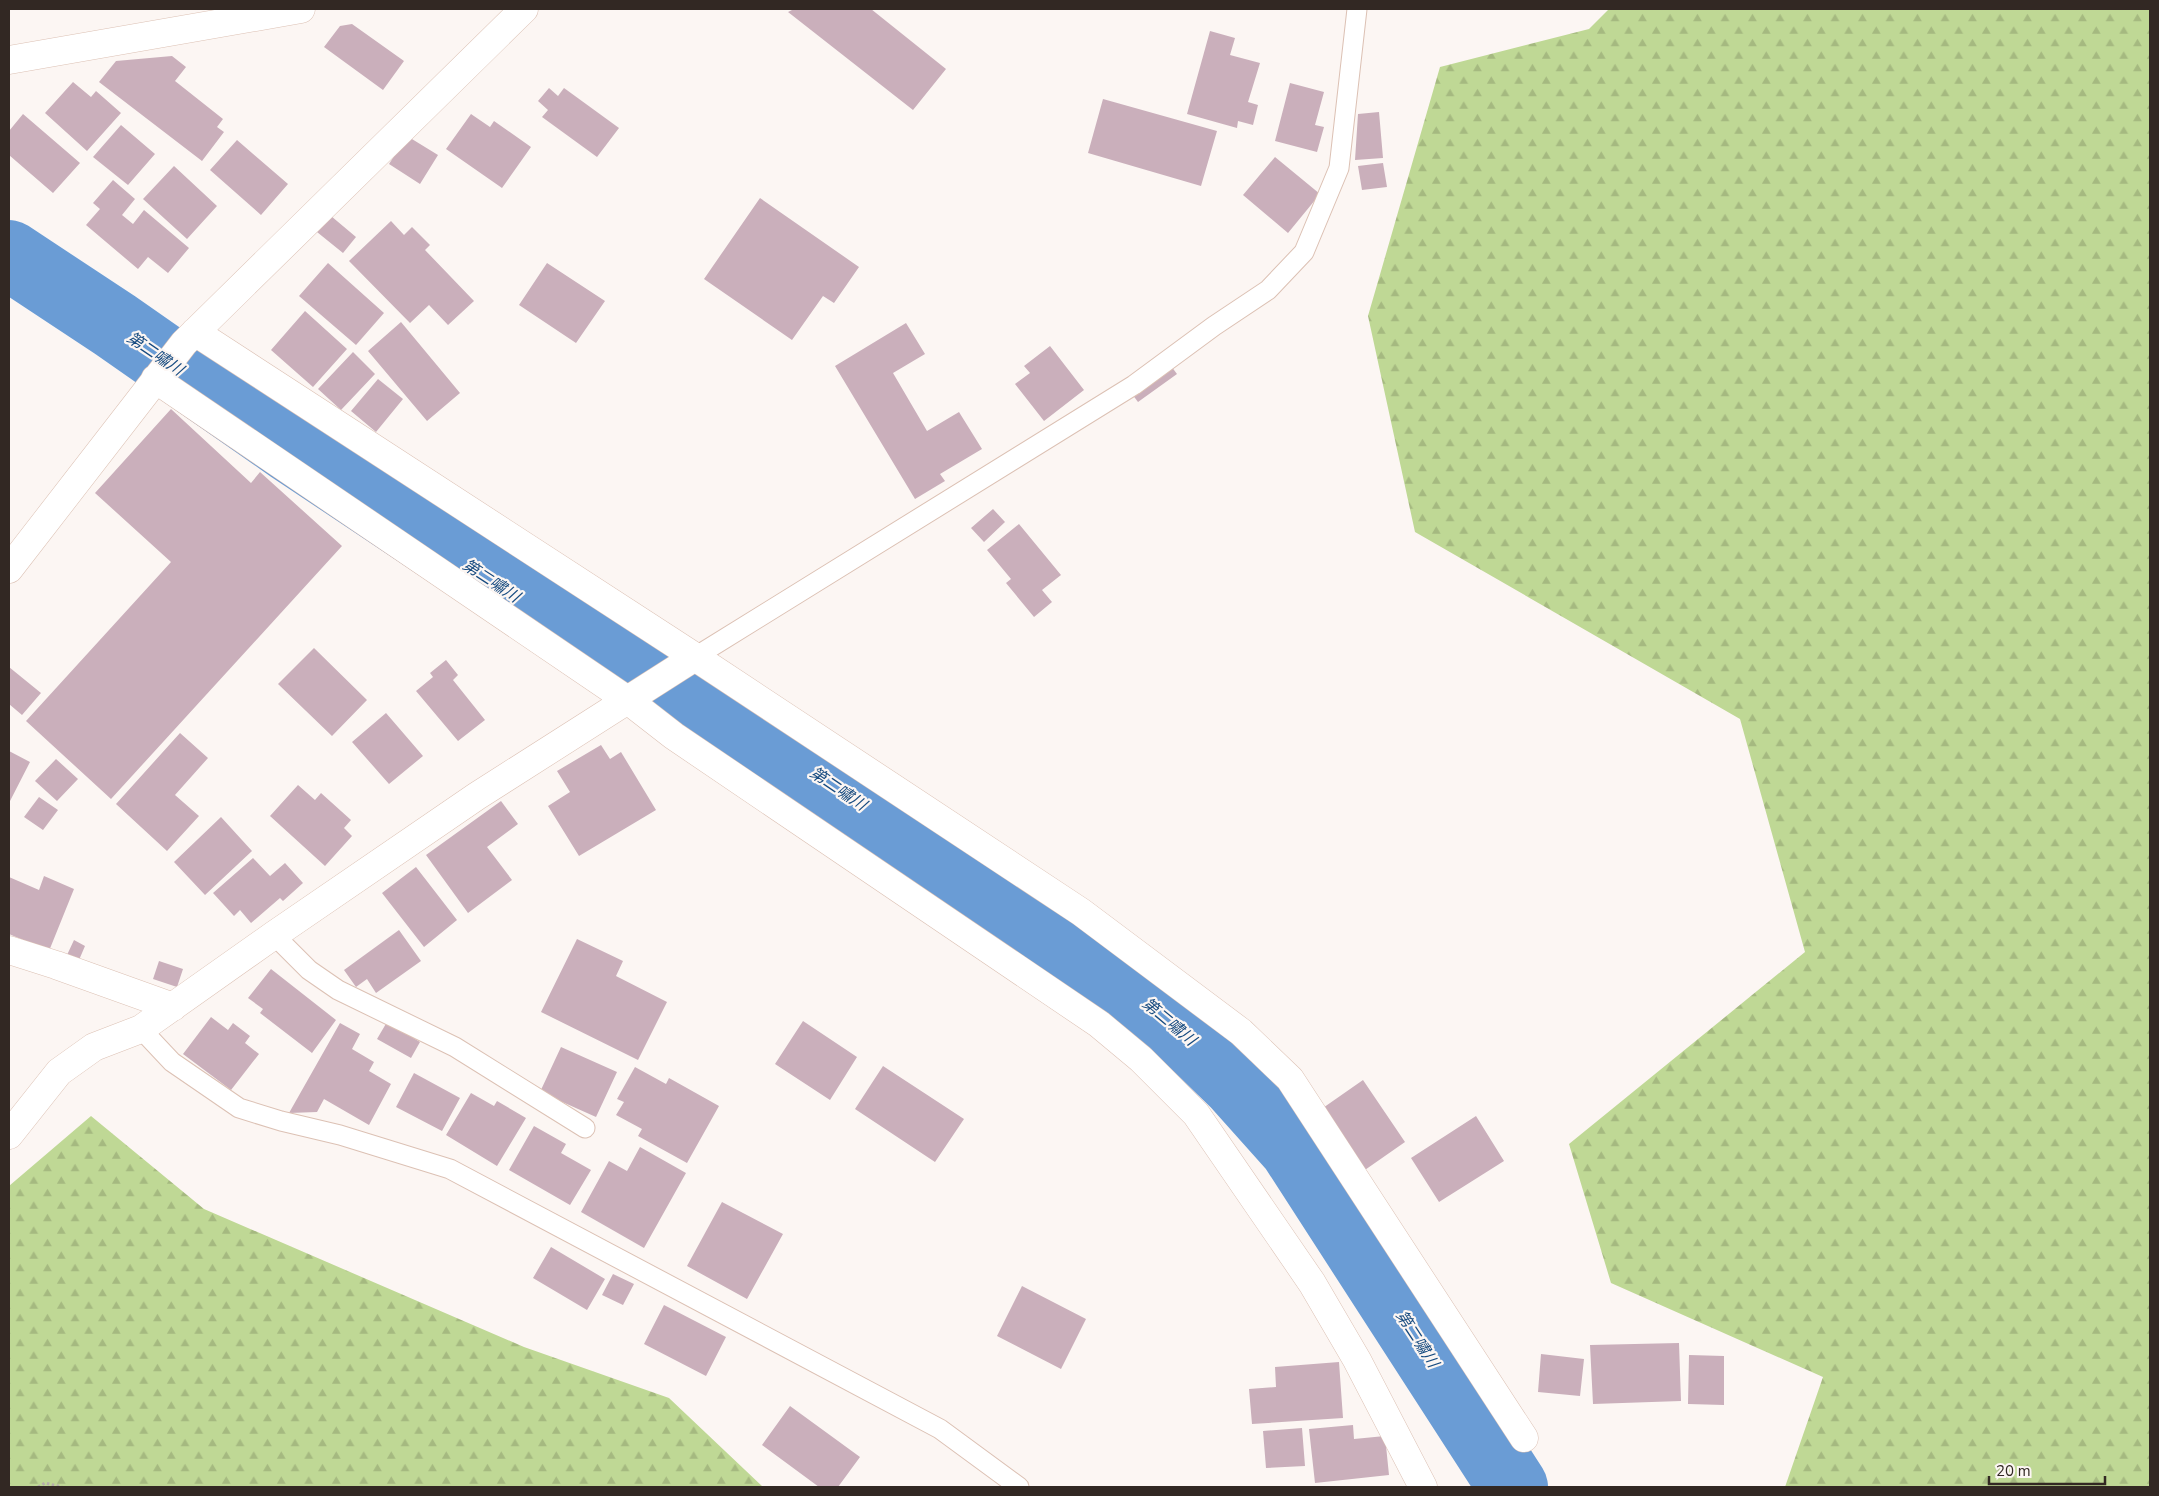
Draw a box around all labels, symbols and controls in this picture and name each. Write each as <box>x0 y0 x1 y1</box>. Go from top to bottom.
water label: 第二嘯川 <box>122 327 189 382</box>
water label: 第二嘯川 <box>458 554 525 609</box>
water label: 第二嘯川 <box>805 762 872 817</box>
water label: 第二嘯川 <box>1137 993 1202 1052</box>
water label: 第二嘯川 <box>1390 1306 1445 1373</box>
scale bar <box>1989 1454 2105 1486</box>
text: 20 m <box>1996 1461 2031 1481</box>

